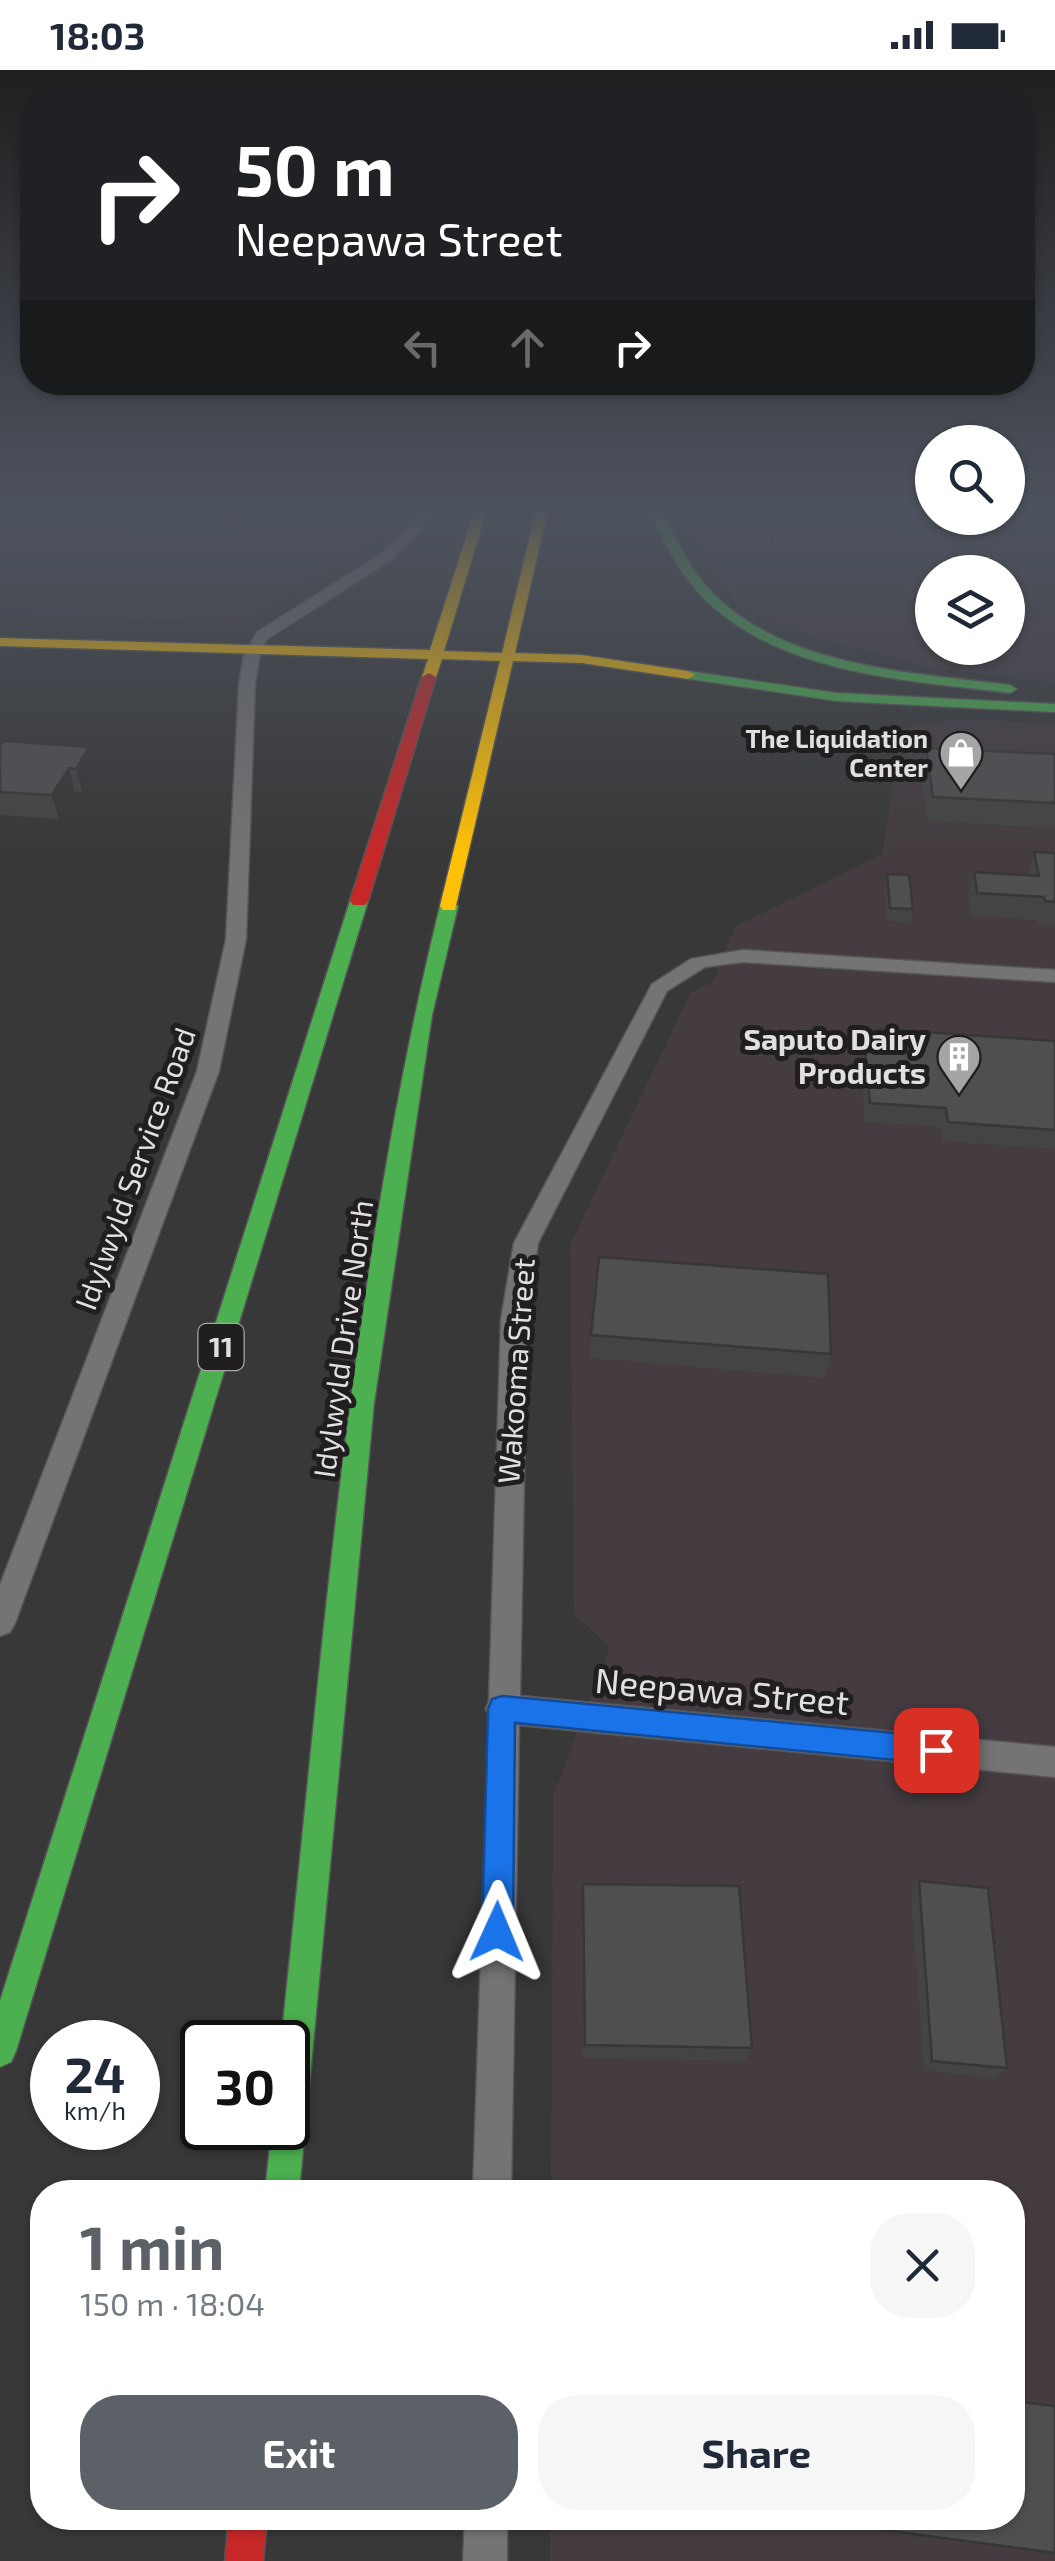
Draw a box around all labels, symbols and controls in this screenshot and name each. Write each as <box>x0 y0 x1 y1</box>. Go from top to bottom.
text: 18:03 <box>50 12 145 58</box>
text: 50 m <box>235 126 395 210</box>
icon: right <box>70 130 200 260</box>
text: Neepawa Street <box>235 211 563 265</box>
icon: left <box>395 320 450 375</box>
icon: ahead <box>500 320 555 375</box>
icon: right <box>605 320 660 375</box>
map controls <box>915 425 1025 665</box>
button: search <box>915 425 1025 535</box>
button: layers <box>915 555 1025 665</box>
place label: The Liquidation Center <box>745 723 928 782</box>
shop icon: The Liquidation Center <box>938 730 984 791</box>
place label: Saputo Dairy Products <box>743 1020 926 1090</box>
street label: Idylwyld Service Road <box>66 1022 202 1314</box>
building icon: Saputo Dairy Products <box>936 1034 982 1095</box>
street label: Idylwyld Drive North <box>305 1198 379 1480</box>
street label: Wakooma Street <box>489 1257 541 1485</box>
road number: 11 <box>198 1324 244 1370</box>
street label: Neepawa Street <box>593 1658 851 1722</box>
pin <box>894 1708 979 1793</box>
icon: arrive <box>909 1723 964 1778</box>
position arrow <box>445 1880 549 1984</box>
speed limit sign: 30 <box>180 2020 310 2150</box>
text: 24 <box>65 2043 125 2103</box>
text: km/h <box>64 2095 126 2125</box>
text: 1 min <box>80 2210 224 2282</box>
button: close <box>870 2213 975 2318</box>
text: 150 m · 18:04 <box>80 2284 265 2322</box>
button: Exit <box>80 2395 518 2510</box>
button: Share <box>538 2395 975 2510</box>

